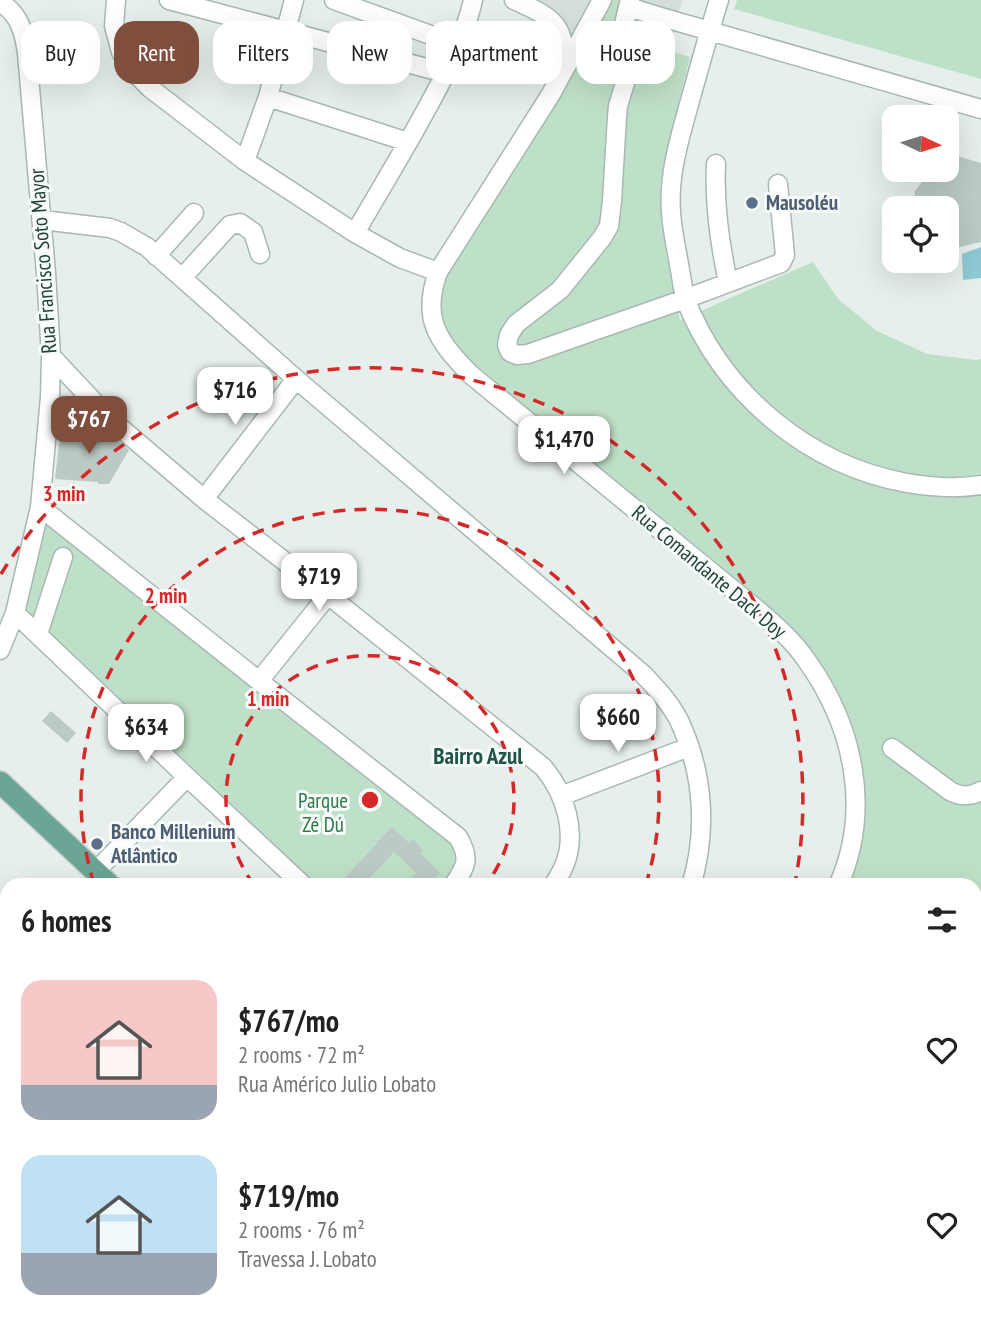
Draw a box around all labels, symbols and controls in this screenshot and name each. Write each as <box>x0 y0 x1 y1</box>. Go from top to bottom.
chip: Buy <box>21 21 100 84</box>
chip: Rent <box>114 21 199 84</box>
chip: Filters <box>213 21 313 84</box>
chip: New <box>327 21 412 84</box>
chip: Apartment <box>426 21 562 84</box>
chip: House <box>576 21 675 84</box>
north arrow <box>882 105 959 182</box>
map controls <box>882 105 959 273</box>
street label: Rua Francisco Soto Mayor <box>23 167 62 355</box>
place label: Mausoléu <box>766 189 838 216</box>
marker: Mausoléu <box>744 195 760 211</box>
button: locate <box>882 196 959 273</box>
pin: $716 <box>194 368 276 427</box>
text: $716 <box>213 375 257 404</box>
pin: $767 <box>48 396 130 456</box>
text: $767 <box>67 404 111 433</box>
pin: $1,470 <box>507 416 621 476</box>
text: $1,470 <box>534 424 594 453</box>
text: 3 min <box>43 480 85 507</box>
street label: Rua Comandante Dack Doy <box>626 499 792 644</box>
pin: $719 <box>278 554 360 613</box>
text: $719 <box>297 561 341 590</box>
text: 2 min <box>145 582 187 609</box>
text: 1 min <box>247 685 289 712</box>
pin: $660 <box>577 694 659 754</box>
text: $660 <box>596 702 640 731</box>
pin: $634 <box>105 704 187 764</box>
text: $634 <box>124 712 168 741</box>
district label: Bairro Azul <box>433 741 523 770</box>
park label: Parque Zé Dú <box>298 787 348 838</box>
centre of rings <box>358 788 382 812</box>
place label: Banco Millenium Atlântico <box>110 818 236 869</box>
marker: Banco Millenium Atlântico <box>89 836 105 852</box>
text: 6 homes <box>21 901 112 940</box>
icon: filters <box>923 901 961 939</box>
text: $767/mo <box>238 1001 339 1040</box>
icon: home <box>77 1008 161 1092</box>
icon: heart <box>923 1031 961 1069</box>
text: 2 rooms · 72 m² <box>238 1040 365 1069</box>
text: Rua Américo Julio Lobato <box>238 1069 436 1098</box>
text: $719/mo <box>238 1176 339 1215</box>
icon: home <box>77 1183 161 1267</box>
icon: heart <box>923 1206 961 1244</box>
text: 2 rooms · 76 m² <box>238 1215 365 1244</box>
text: Travessa J. Lobato <box>238 1244 377 1273</box>

